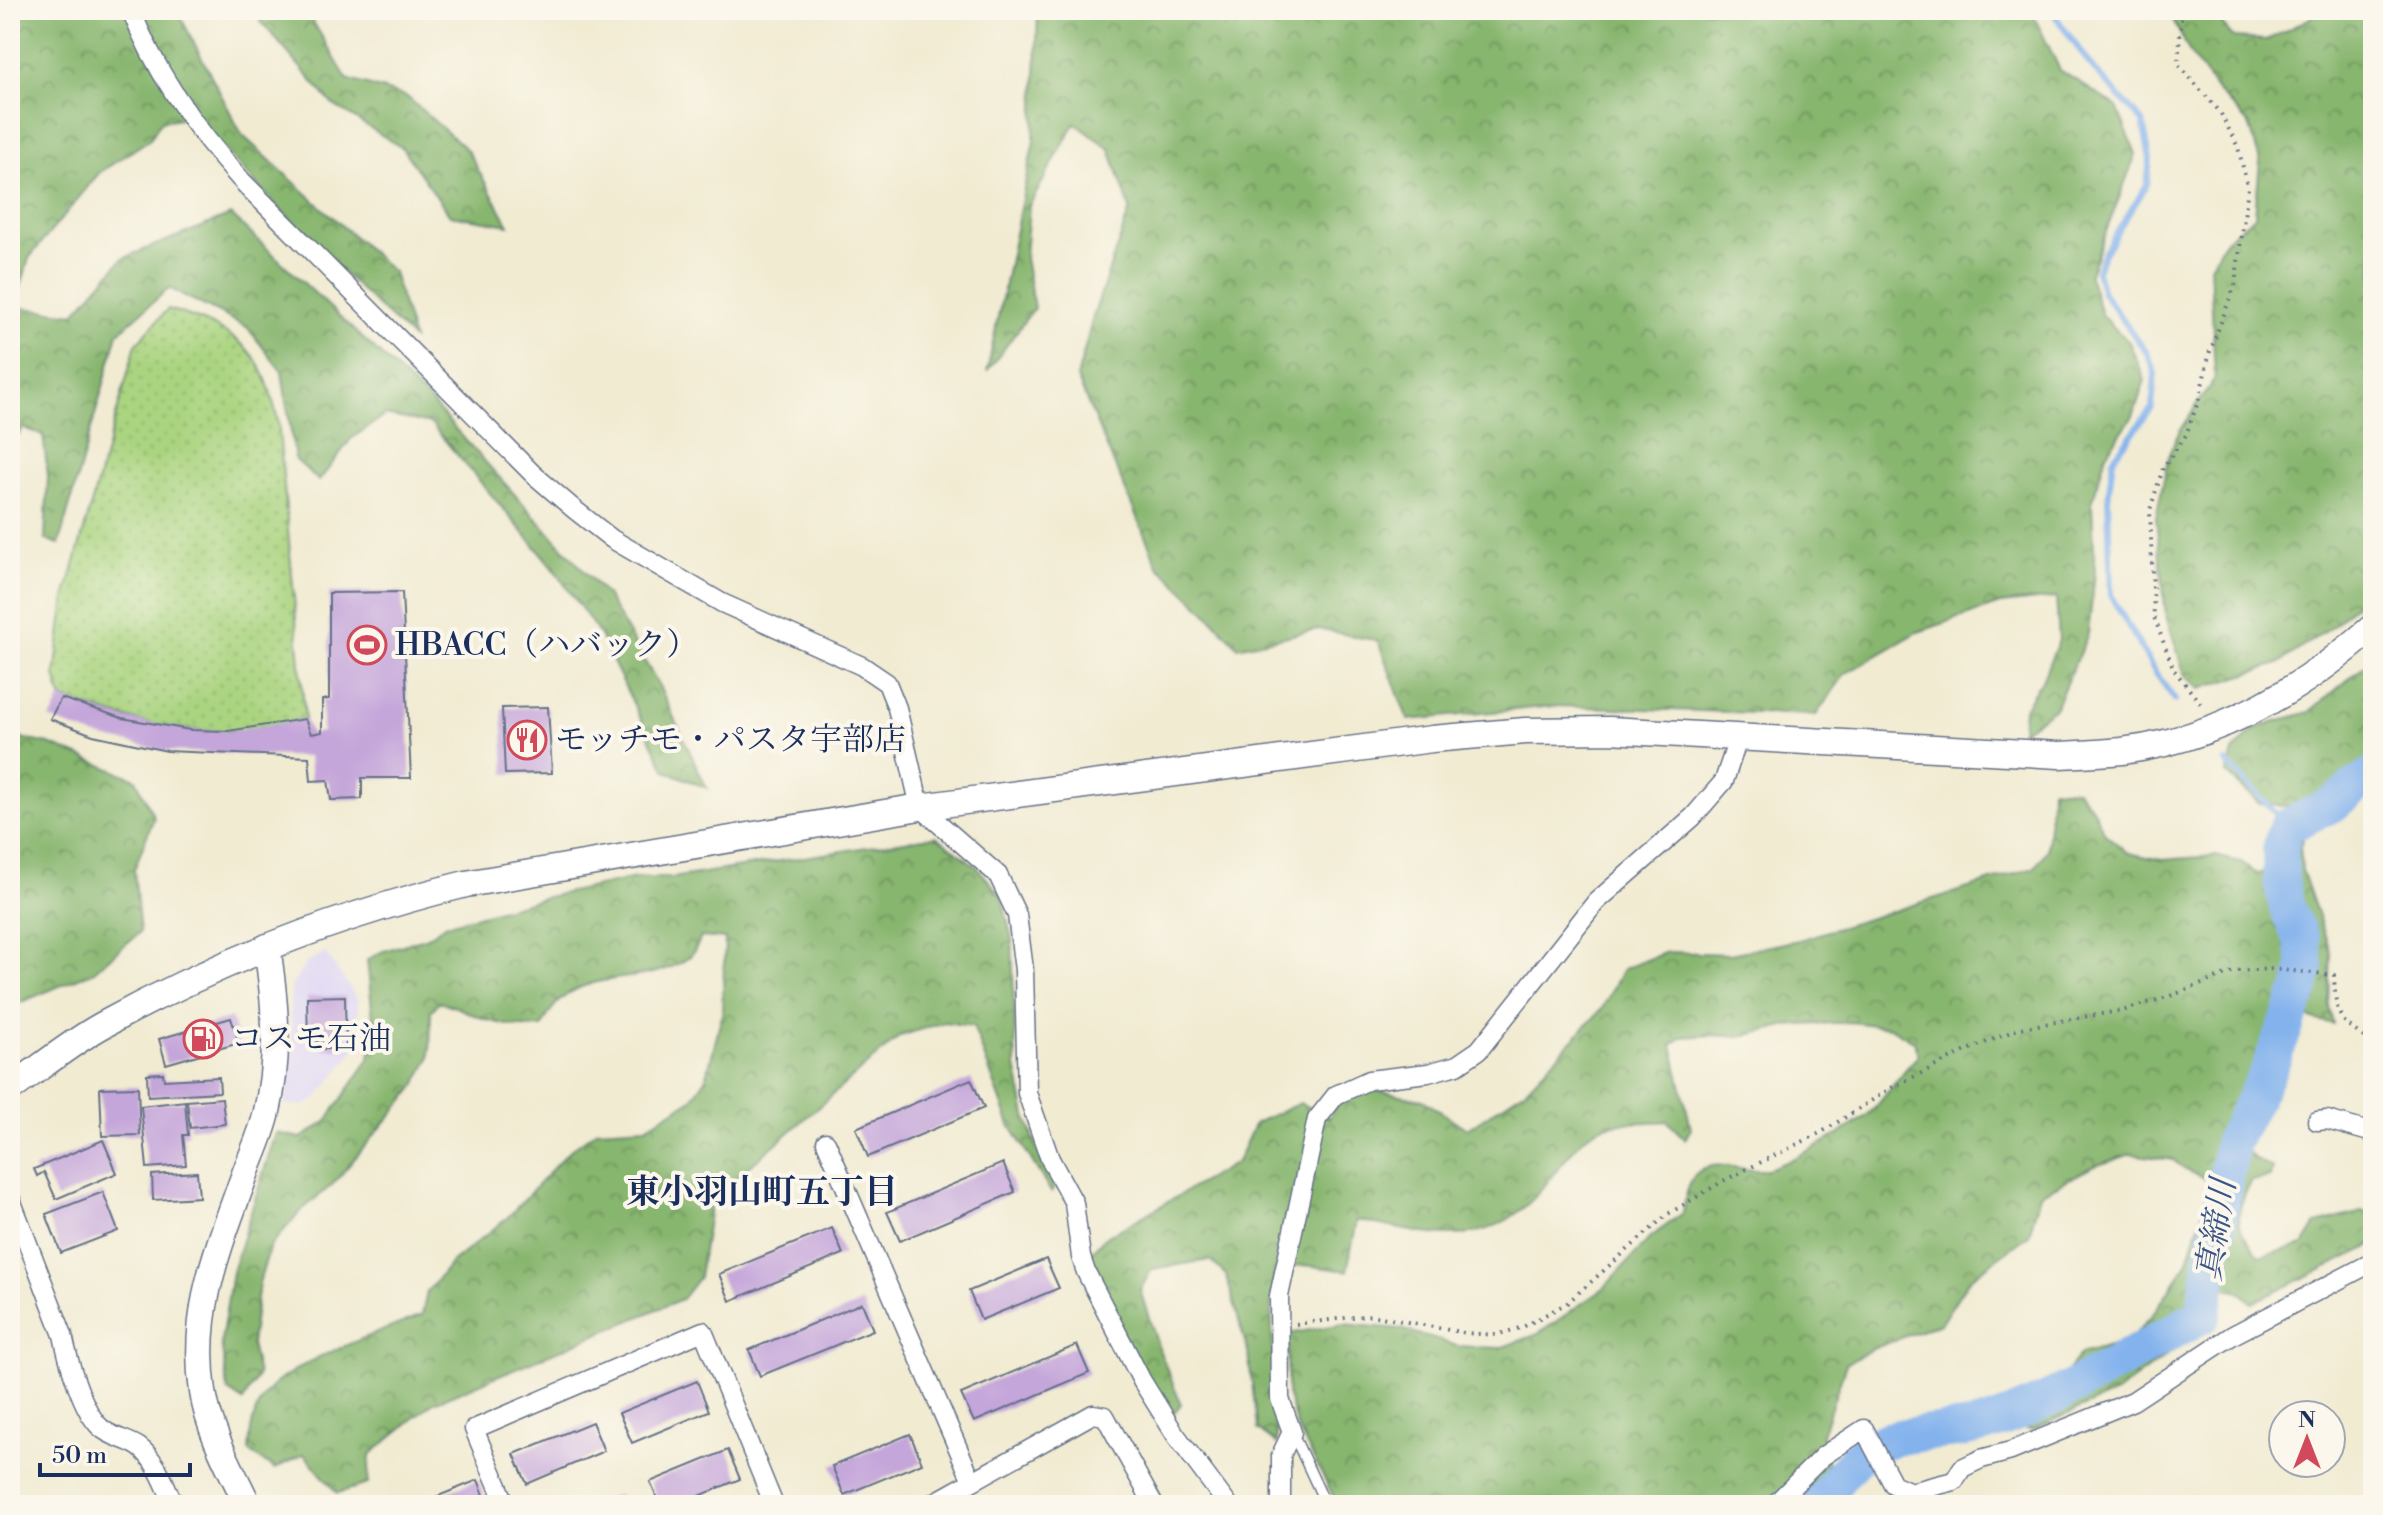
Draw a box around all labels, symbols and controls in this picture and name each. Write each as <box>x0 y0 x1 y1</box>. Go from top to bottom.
sports icon: HBACC（ハバック） <box>346 624 388 666</box>
place label: HBACC（ハバック） <box>395 625 698 665</box>
restaurant icon: モッチモ・パスタ宇部店 <box>506 719 548 761</box>
place label: モッチモ・パスタ宇部店 <box>555 720 906 760</box>
fuel station icon: コスモ石油 <box>182 1018 224 1060</box>
place label: コスモ石油 <box>231 1019 391 1059</box>
district label: 東小羽山町五丁目 <box>626 1172 898 1214</box>
water label: 真締川 <box>2188 1172 2246 1284</box>
north arrow <box>2267 1399 2347 1479</box>
text: N <box>2298 1407 2316 1434</box>
scale bar <box>40 1427 190 1477</box>
text: 50 m <box>52 1441 107 1471</box>

